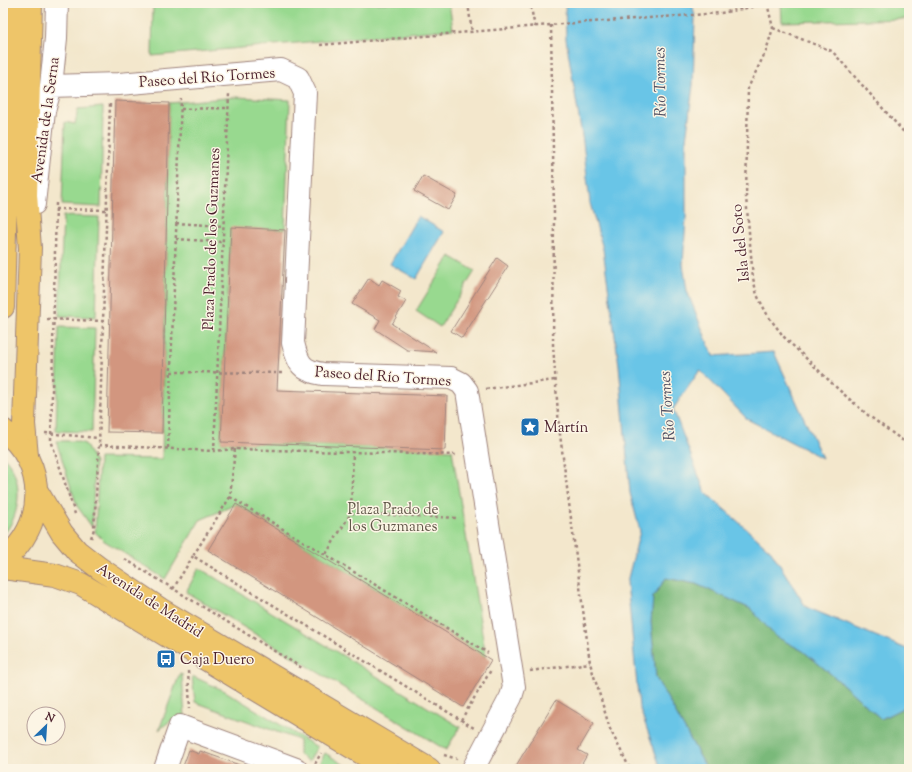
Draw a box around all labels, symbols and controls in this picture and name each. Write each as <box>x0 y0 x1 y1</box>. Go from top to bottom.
water label: Río Tormes <box>649 47 674 117</box>
street label: Avenida de la Serna <box>27 56 66 185</box>
street label: Paseo del Río Tormes <box>138 63 276 94</box>
street label: Plaza Prado de los Guzmanes <box>199 147 226 331</box>
street label: Isla del Soto <box>727 203 756 283</box>
street label: Paseo del Río Tormes <box>314 362 452 393</box>
water label: Río Tormes <box>655 370 682 442</box>
place icon: Martín <box>519 416 541 438</box>
place label: Martín <box>544 418 589 439</box>
park label: Plaza Prado de los Guzmanes <box>348 500 438 538</box>
street label: Avenida de Madrid <box>92 559 207 644</box>
bus stop icon: Caja Duero <box>155 648 177 670</box>
place label: Caja Duero <box>180 650 254 671</box>
north arrow <box>26 706 66 746</box>
text: N <box>42 708 57 727</box>

